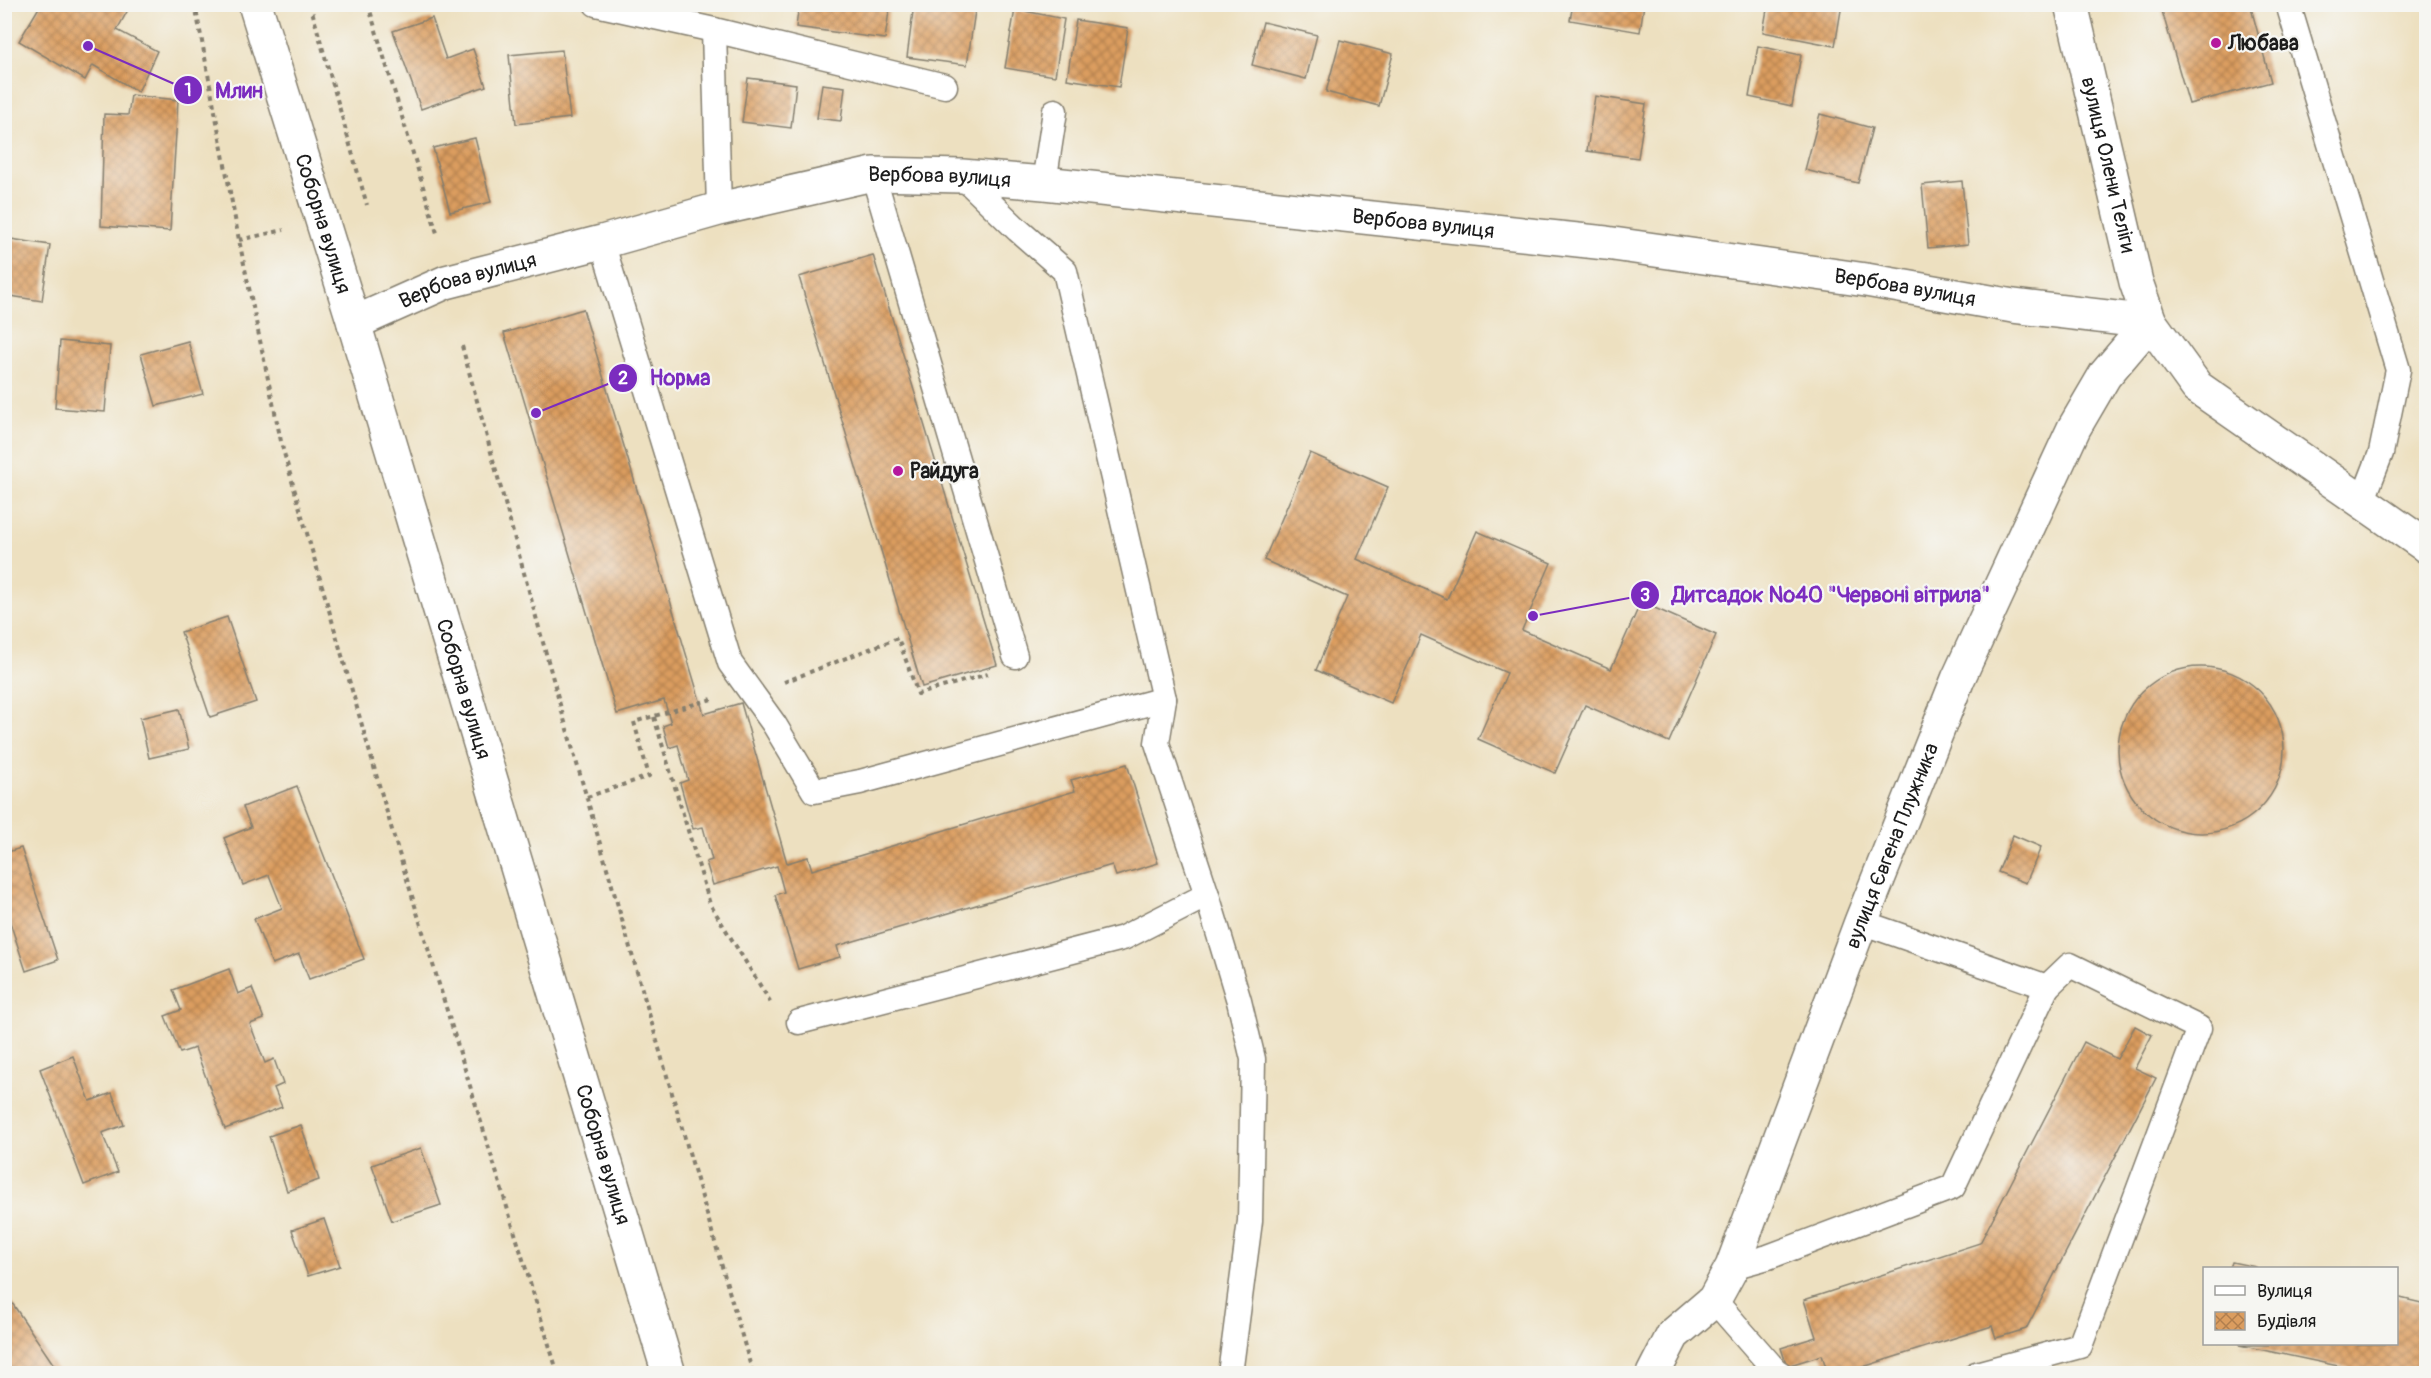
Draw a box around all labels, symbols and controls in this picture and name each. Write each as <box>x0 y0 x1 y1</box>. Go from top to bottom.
place label: Любава <box>2227 30 2299 57</box>
marker: Любава <box>2209 36 2223 50</box>
callout: Млин <box>173 70 275 110</box>
street label: вулиця Олени Теліги <box>2074 74 2142 255</box>
text: Млин <box>215 77 263 105</box>
text: 1 <box>184 79 192 102</box>
street label: Соборна вулиця <box>288 151 357 297</box>
street label: Вербова вулиця <box>868 161 1012 194</box>
street label: Вербова вулиця <box>1351 203 1496 245</box>
street label: Вербова вулиця <box>395 246 539 315</box>
street label: Вербова вулиця <box>1832 263 1978 313</box>
callout: Норма <box>608 358 723 398</box>
text: Норма <box>650 364 710 392</box>
text: 2 <box>618 367 628 390</box>
place label: Райдуга <box>910 458 979 485</box>
marker: Райдуга <box>891 464 905 478</box>
callout: Дитсадок №40 "Червоні вітрила" <box>1630 575 2002 615</box>
text: Дитсадок №40 "Червоні вітрила" <box>1670 581 1990 609</box>
text: 3 <box>1640 584 1650 607</box>
street label: Соборна вулиця <box>429 616 497 762</box>
street label: вулиця Євгена Плужника <box>1839 739 1945 952</box>
street label: Соборна вулиця <box>569 1081 636 1228</box>
legend <box>2203 1267 2398 1345</box>
text: Вулиця <box>2257 1280 2312 1303</box>
text: Будівля <box>2257 1310 2316 1333</box>

